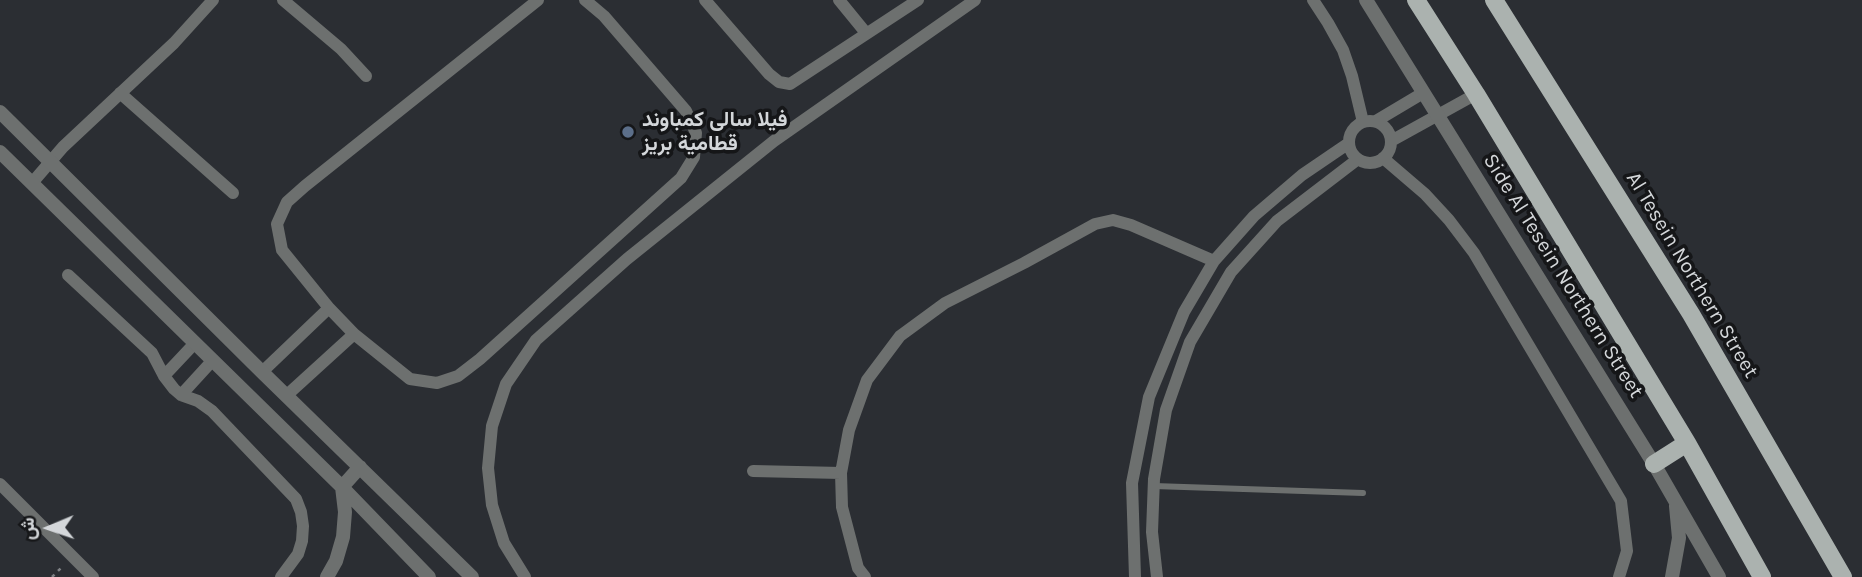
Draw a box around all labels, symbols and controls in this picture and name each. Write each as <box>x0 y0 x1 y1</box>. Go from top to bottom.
place label: فيلا سالى كمباوند قطامية بريز <box>642 107 788 157</box>
marker: فيلا سالى كمباوند قطامية بريز <box>620 124 636 140</box>
street label: Side Al Tesein Northern Street <box>1477 149 1649 403</box>
street label: Al Tesein Northern Street <box>1620 167 1764 383</box>
north arrow <box>14 493 84 563</box>
text: ش <box>17 517 39 541</box>

